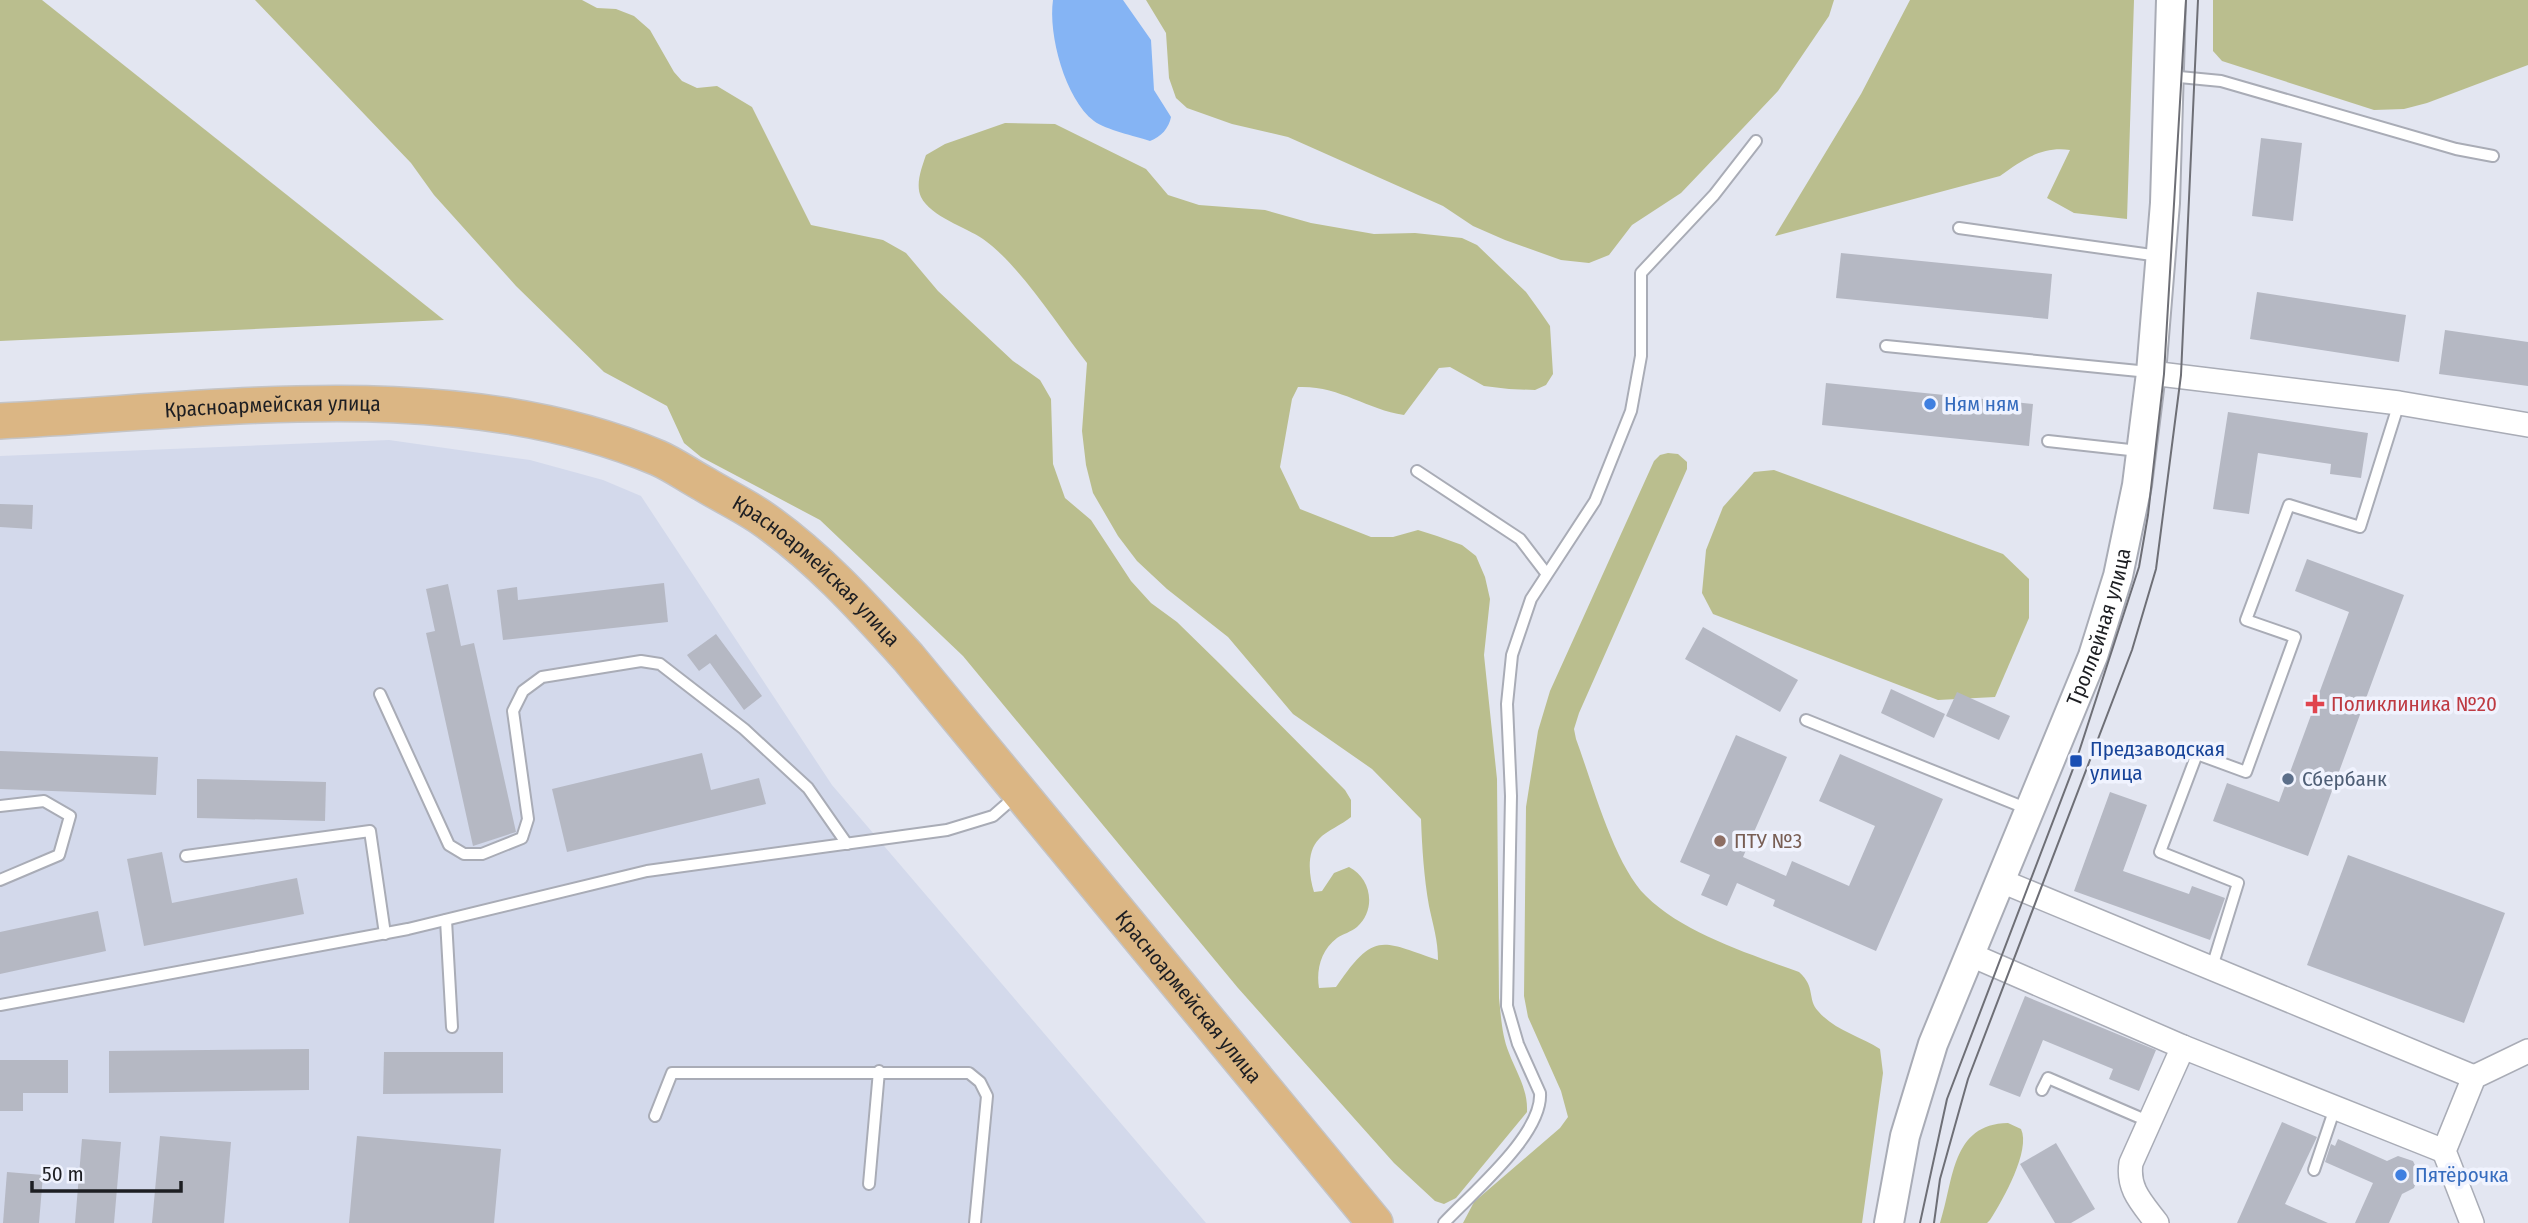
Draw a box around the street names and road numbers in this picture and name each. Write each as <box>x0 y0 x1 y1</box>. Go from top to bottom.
street label: Красноармейская улица <box>164 390 381 423</box>
street label: Красноармейская улица <box>728 490 905 652</box>
street label: Троллейная улица <box>2061 546 2136 710</box>
street label: Красноармейская улица <box>1110 905 1267 1089</box>

